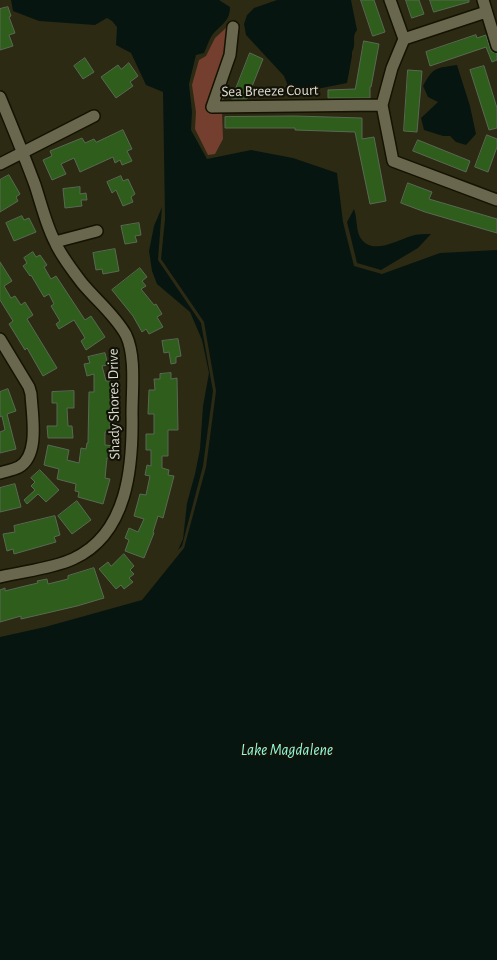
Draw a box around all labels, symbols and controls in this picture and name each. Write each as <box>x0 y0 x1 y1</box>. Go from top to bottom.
street label: Sea Breeze Court <box>221 81 319 101</box>
street label: Shady Shores Drive <box>104 348 124 460</box>
water label: Lake Magdalene <box>241 740 333 760</box>

